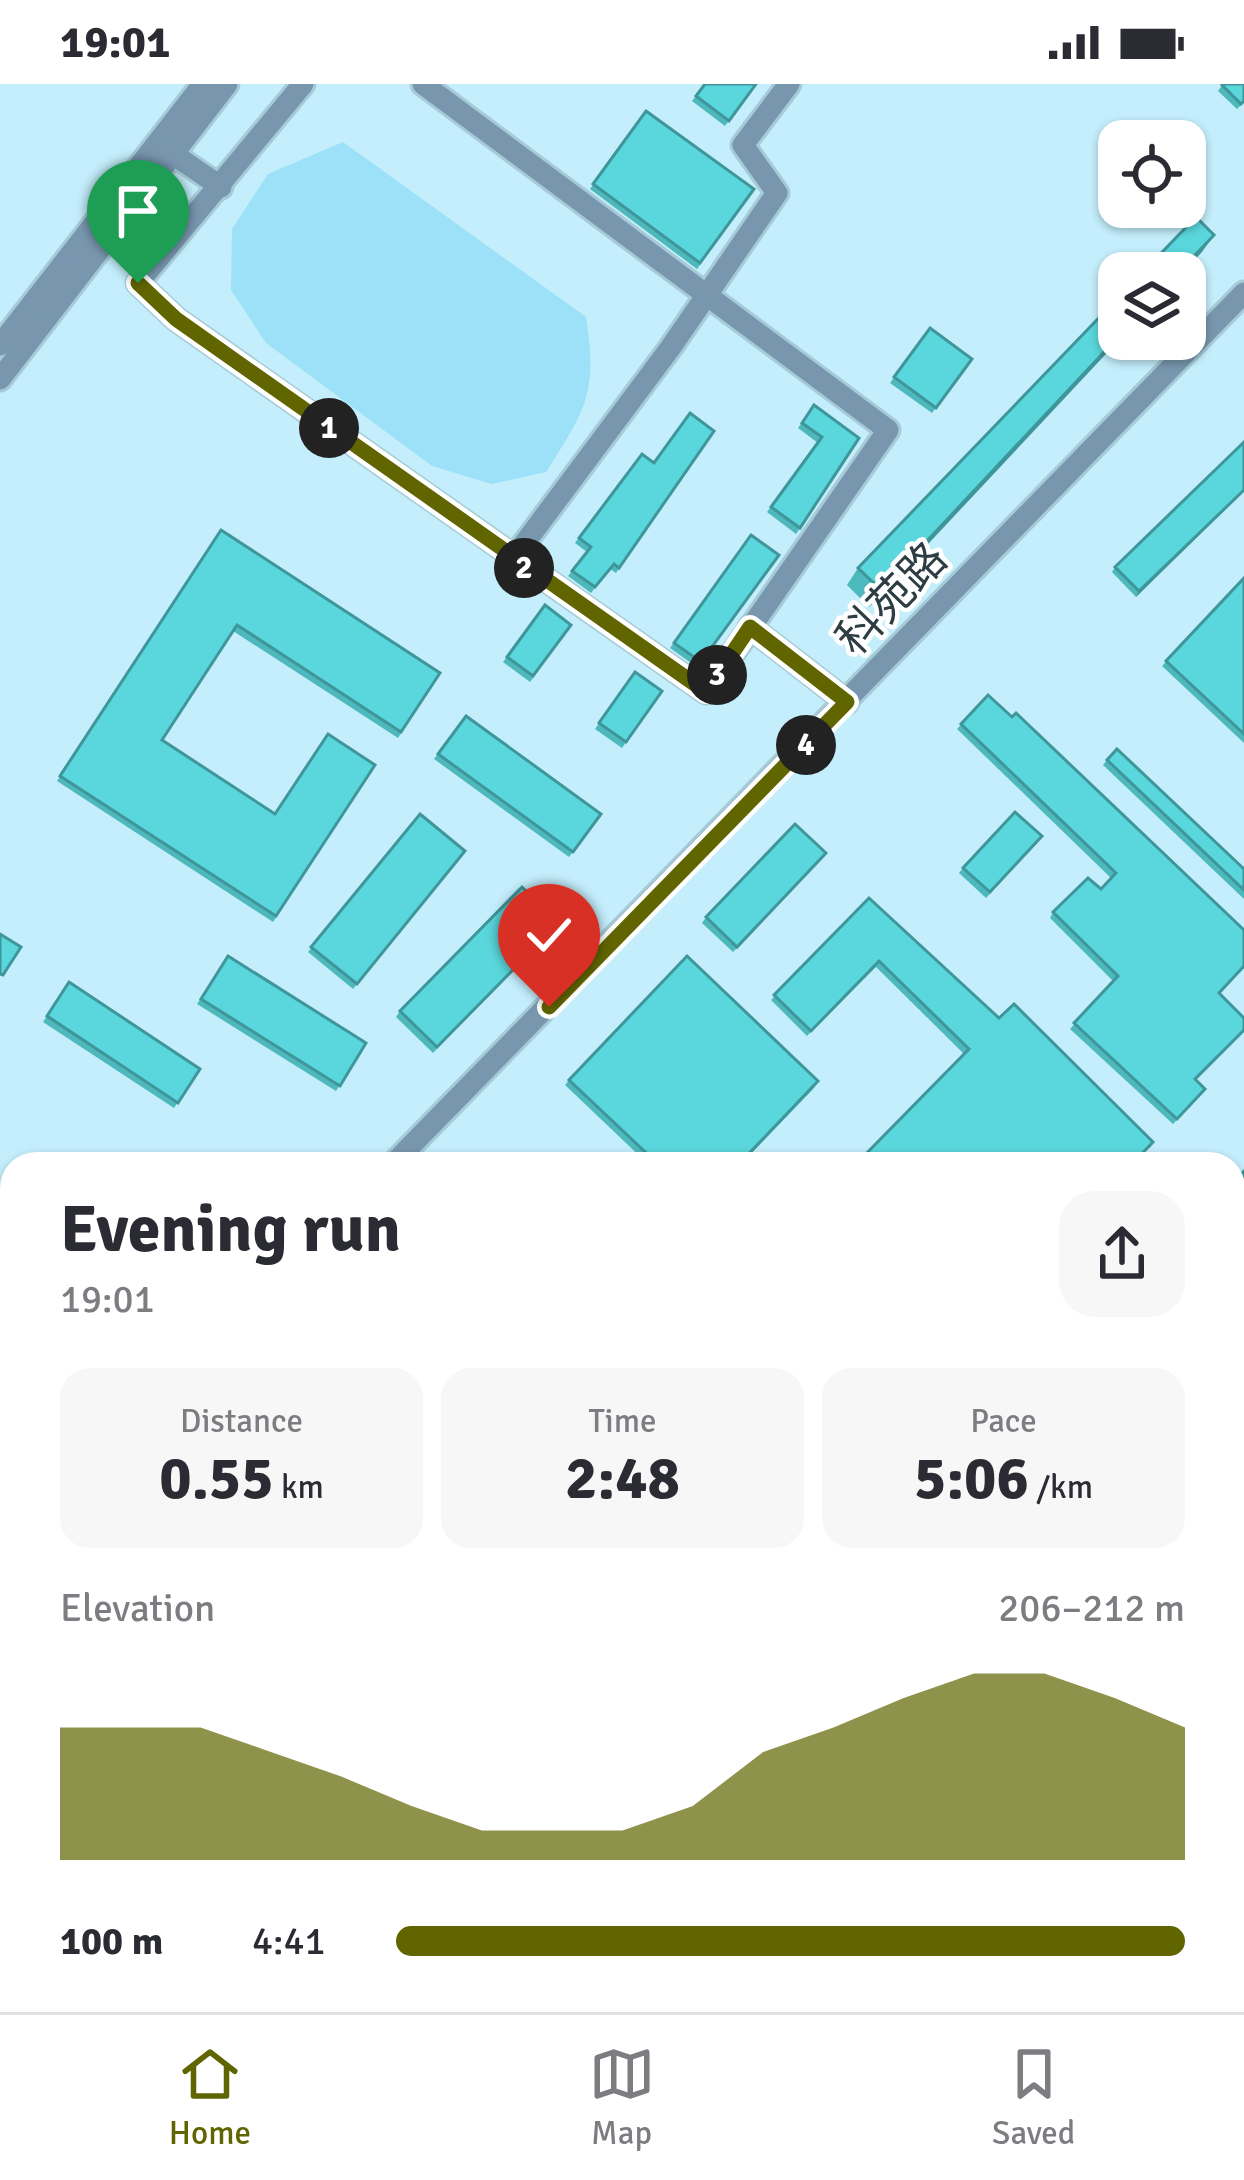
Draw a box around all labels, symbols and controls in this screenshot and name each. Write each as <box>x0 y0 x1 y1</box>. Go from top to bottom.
text: 19:01 <box>60 15 170 70</box>
map controls <box>1098 120 1206 360</box>
button: locate <box>1098 120 1206 228</box>
pin <box>87 160 189 283</box>
icon: arrive <box>105 178 171 244</box>
button: layers <box>1098 252 1206 360</box>
pin: 1 <box>299 398 359 458</box>
text: 1 <box>320 407 338 448</box>
street label: 科苑路 <box>825 531 959 667</box>
pin: 2 <box>494 538 554 598</box>
text: 2 <box>515 547 533 588</box>
pin: 3 <box>687 645 747 705</box>
text: 3 <box>708 654 726 695</box>
pin: 4 <box>776 715 836 775</box>
text: 4 <box>797 724 815 765</box>
pin <box>498 884 600 1007</box>
icon: check <box>516 902 582 968</box>
text: Evening run <box>60 1189 401 1270</box>
button: share <box>1059 1191 1185 1317</box>
text: 19:01 <box>60 1275 155 1323</box>
text: Distance <box>180 1401 303 1442</box>
text: Time <box>589 1401 657 1442</box>
text: Pace <box>970 1401 1037 1442</box>
text: 0.55 <box>159 1442 274 1516</box>
text: 2:48 <box>565 1442 680 1516</box>
text: 5:06 <box>914 1442 1029 1516</box>
text: km <box>274 1467 324 1508</box>
text: /km <box>1029 1467 1093 1508</box>
text: Elevation <box>60 1584 215 1632</box>
text: 206–212 m <box>998 1584 1185 1632</box>
text: 100 m <box>60 1917 163 1965</box>
text: 4:41 <box>252 1917 326 1965</box>
tab: Home <box>169 2041 251 2154</box>
tab: Map <box>589 2041 655 2154</box>
tab: Saved <box>992 2041 1075 2154</box>

